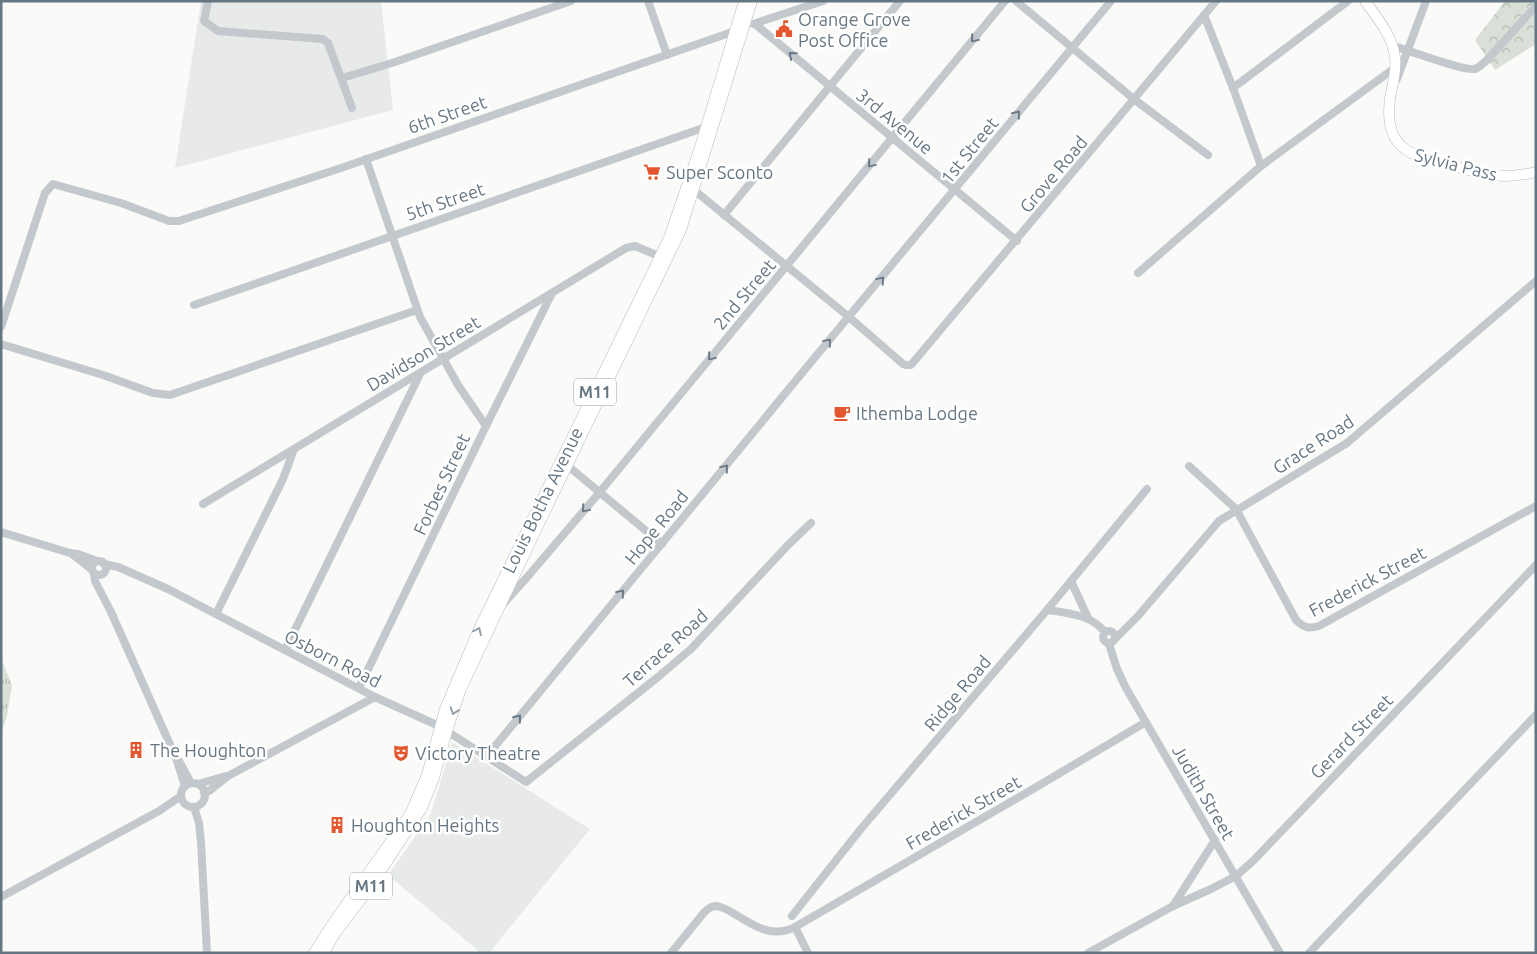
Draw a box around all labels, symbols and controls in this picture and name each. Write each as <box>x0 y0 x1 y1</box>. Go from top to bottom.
place label: Orange Grove Post Office <box>798 9 911 50</box>
public building icon: Orange Grove Post Office <box>774 19 794 39</box>
one-way arrow <box>971 33 980 42</box>
one-way arrow <box>789 52 798 61</box>
street label: 3rd Avenue <box>853 84 937 158</box>
street label: 6th Street <box>405 91 489 137</box>
one-way arrow <box>1012 110 1021 119</box>
street label: 1st Street <box>936 113 1002 187</box>
street label: Grove Road <box>1015 132 1091 216</box>
street label: Sylvia Pass <box>1413 144 1500 184</box>
one-way arrow <box>868 158 876 167</box>
supermarket icon: Super Sconto <box>642 162 662 182</box>
place label: Super Sconto <box>666 162 773 182</box>
street label: 5th Street <box>403 178 487 224</box>
street label: 2nd Street <box>709 255 779 333</box>
one-way arrow <box>875 276 884 285</box>
street label: Davidson Street <box>363 311 483 395</box>
one-way arrow <box>822 339 831 348</box>
one-way arrow <box>707 351 716 360</box>
road number: M11 <box>574 378 616 406</box>
cafe icon: Ithemba Lodge <box>832 403 852 423</box>
place label: Ithemba Lodge <box>856 403 978 423</box>
street label: Grace Road <box>1269 411 1357 477</box>
street label: Louis Botha Avenue <box>498 424 586 576</box>
street label: Forbes Street <box>409 430 473 538</box>
one-way arrow <box>719 464 728 473</box>
street label: Hope Road <box>620 486 692 568</box>
one-way arrow <box>583 503 591 512</box>
street label: Frederick Street <box>1305 542 1429 620</box>
one-way arrow <box>616 590 625 599</box>
street label: Terrace Road <box>619 605 711 691</box>
street label: Osborn Road <box>281 625 385 691</box>
one-way arrow <box>472 627 483 636</box>
street label: Ridge Road <box>920 651 994 735</box>
street label: Gerard Street <box>1306 690 1396 782</box>
one-way arrow <box>450 707 460 715</box>
one-way arrow <box>512 715 521 724</box>
building icon: The Houghton <box>126 740 146 760</box>
place label: The Houghton <box>150 740 266 760</box>
street label: Judith Street <box>1169 741 1239 843</box>
theatre icon: Victory Theatre <box>391 743 411 763</box>
place label: Victory Theatre <box>415 743 541 763</box>
street label: Frederick Street <box>902 771 1024 853</box>
building icon: Houghton Heights <box>327 815 347 835</box>
place label: Houghton Heights <box>351 815 500 835</box>
road number: M11 <box>350 872 392 899</box>

